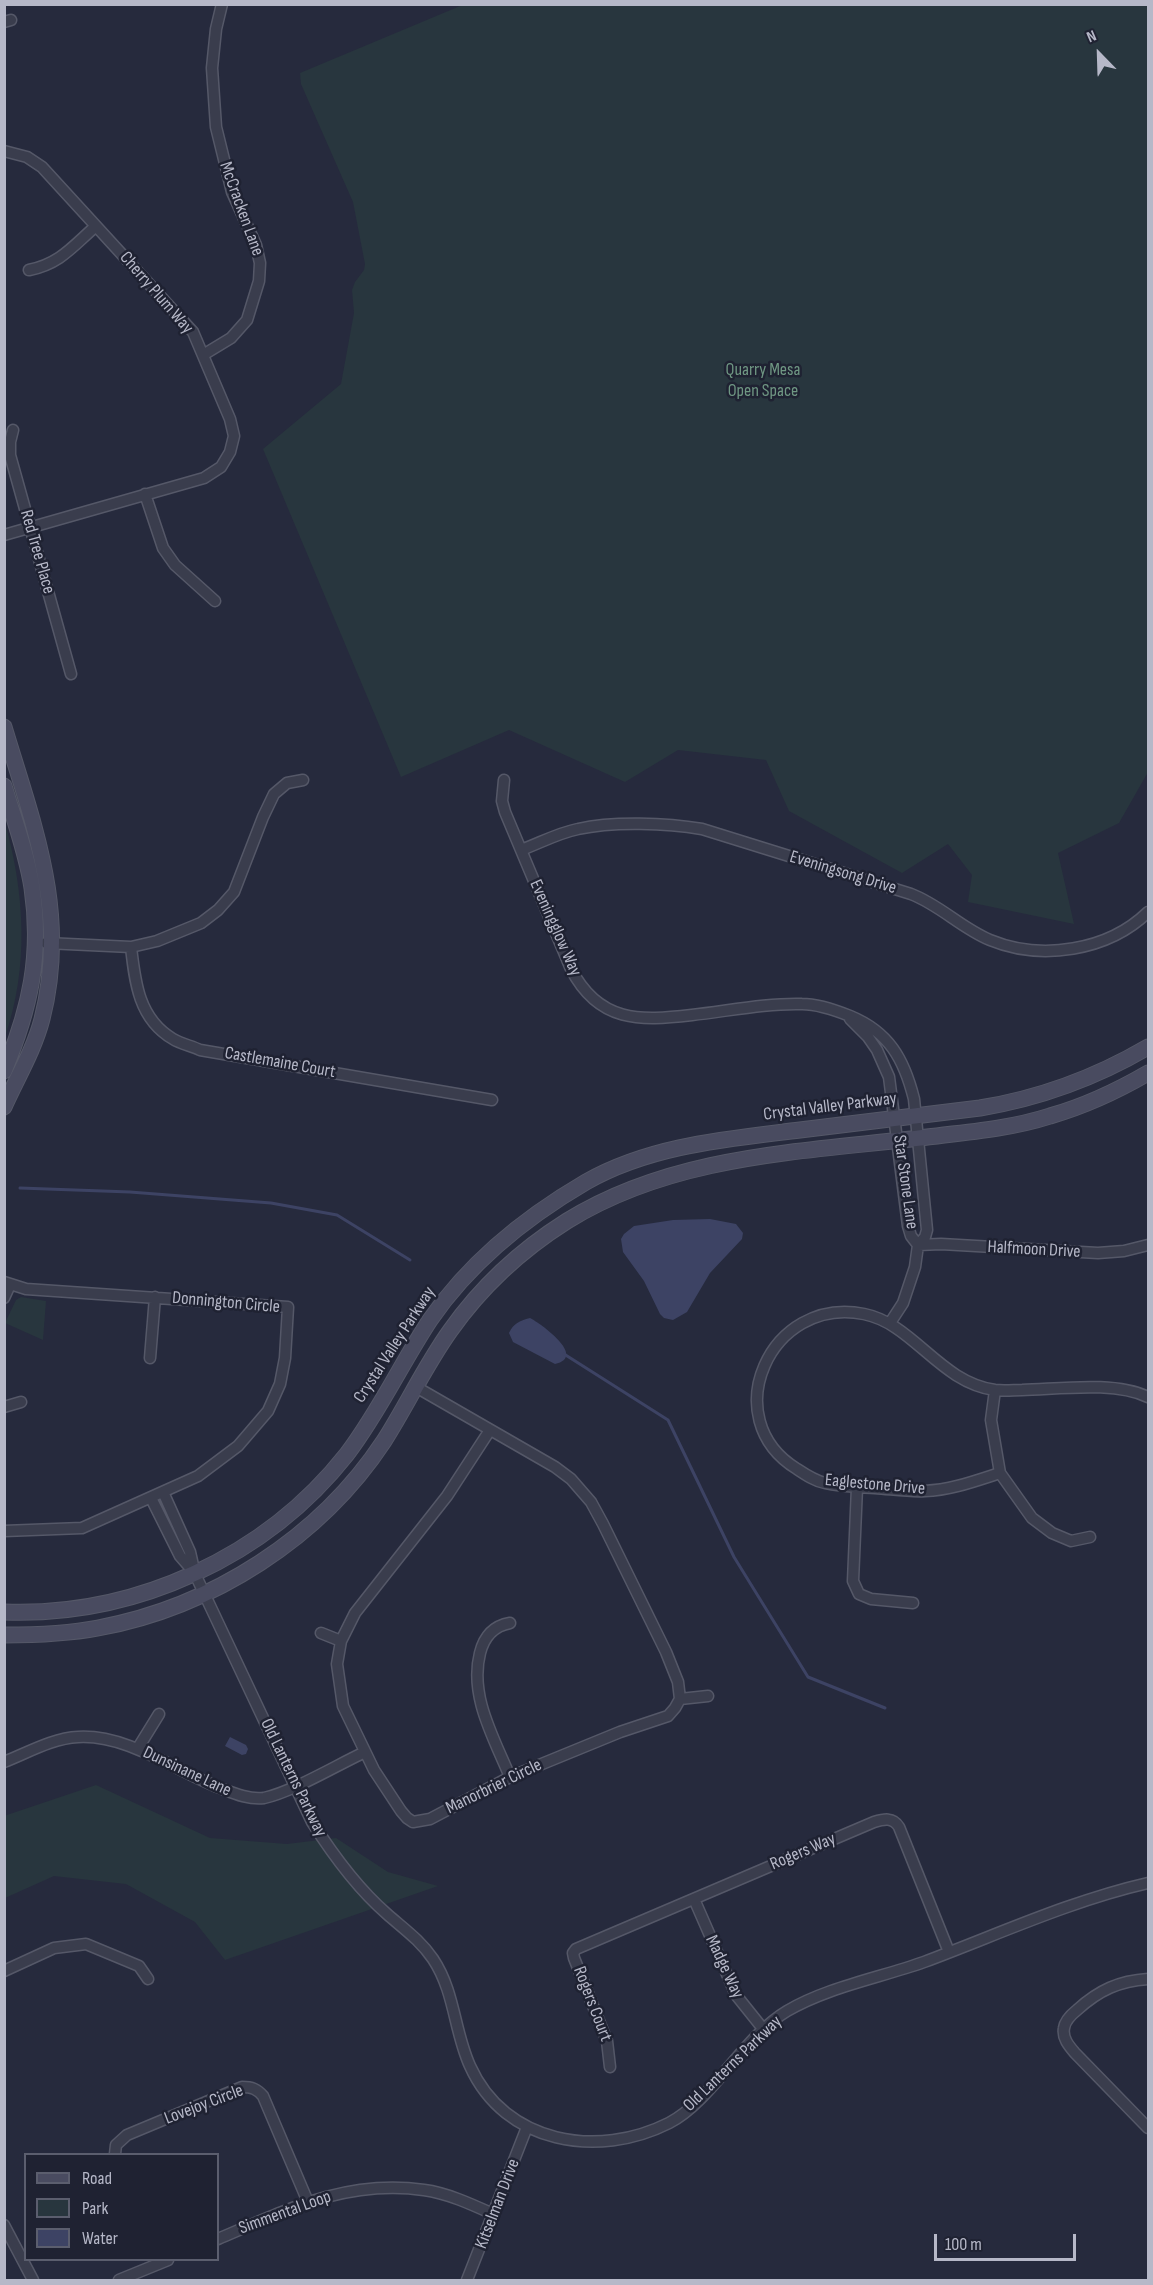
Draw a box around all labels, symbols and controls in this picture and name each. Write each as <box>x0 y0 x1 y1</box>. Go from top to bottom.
north arrow <box>1069 24 1129 84</box>
text: N <box>1084 27 1099 47</box>
street label: McCracken Lane <box>214 159 268 259</box>
street label: Cherry Plum Way <box>114 247 198 339</box>
park label: Quarry Mesa Open Space <box>726 359 800 401</box>
street label: Red Tree Place <box>15 508 59 596</box>
street label: Eveningsong Drive <box>787 847 899 899</box>
street label: Eveningglow Way <box>524 876 586 980</box>
street label: Castlemaine Court <box>223 1043 337 1083</box>
street label: Crystal Valley Parkway <box>762 1088 898 1126</box>
street label: Star Stone Lane <box>888 1134 922 1230</box>
street label: Halfmoon Drive <box>987 1237 1081 1263</box>
street label: Crystal Valley Parkway <box>349 1283 441 1407</box>
street label: Donnington Circle <box>171 1288 281 1318</box>
street label: Eaglestone Drive <box>824 1470 926 1500</box>
street label: Old Lanterns Parkway <box>255 1715 331 1841</box>
street label: Dunsinane Lane <box>139 1742 235 1802</box>
street label: Manorbrier Circle <box>443 1755 545 1819</box>
street label: Rogers Way <box>767 1829 839 1875</box>
street label: Madge Way <box>700 1932 748 2002</box>
street label: Rogers Court <box>568 1963 616 2045</box>
street label: Old Lanterns Parkway <box>679 2012 787 2116</box>
street label: Lovejoy Circle <box>161 2080 247 2130</box>
legend <box>24 2153 219 2261</box>
street label: Kitselman Drive <box>471 2156 525 2252</box>
text: Road <box>82 2168 112 2189</box>
street label: Simmental Loop <box>236 2186 334 2240</box>
text: Park <box>82 2198 108 2219</box>
scale bar <box>937 2222 1080 2260</box>
text: Water <box>82 2228 118 2249</box>
text: 100 m <box>945 2234 982 2255</box>

